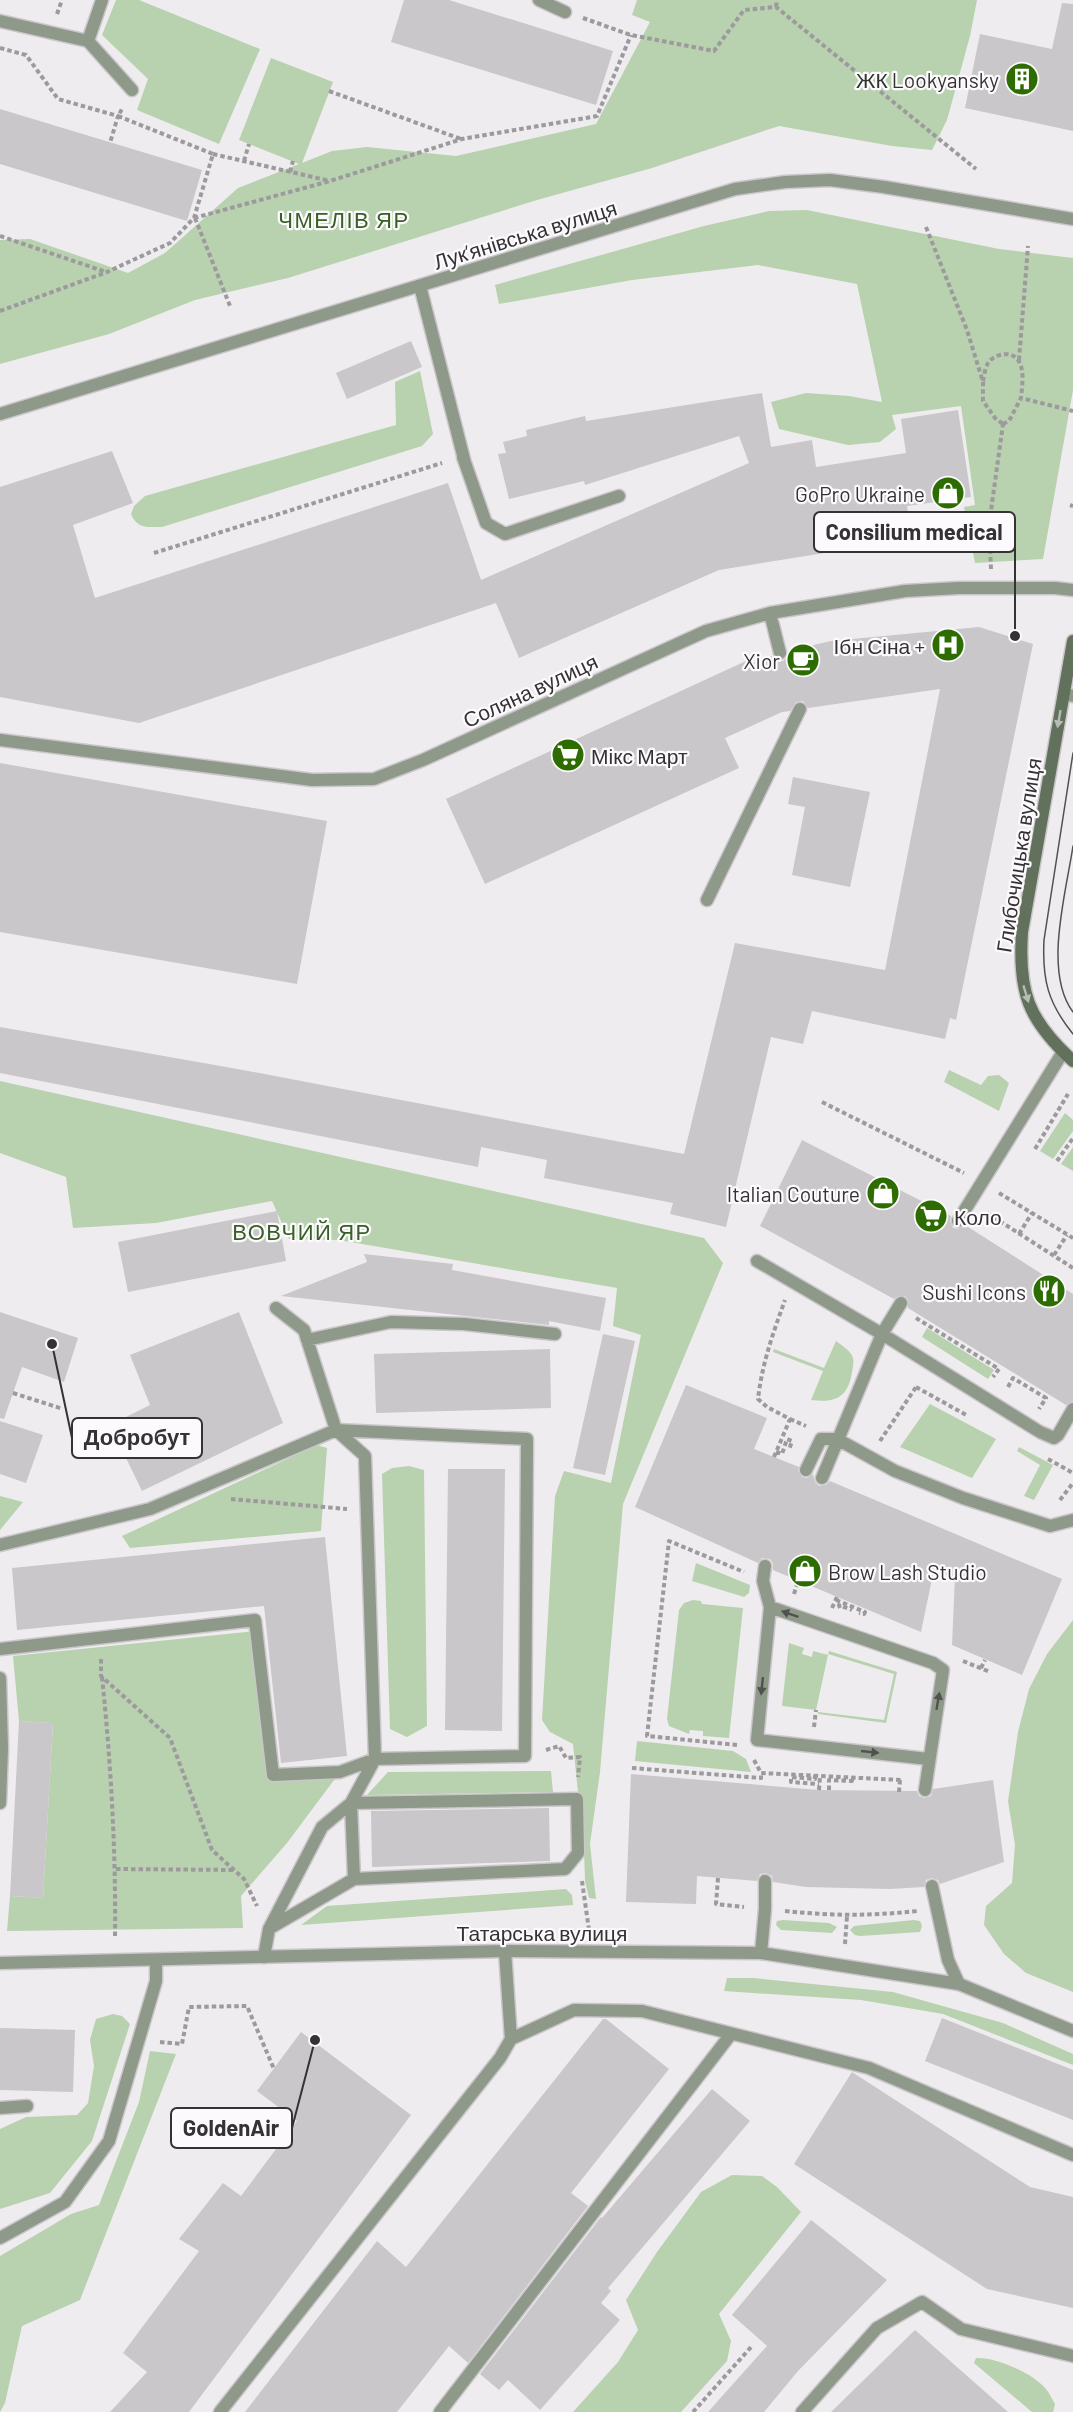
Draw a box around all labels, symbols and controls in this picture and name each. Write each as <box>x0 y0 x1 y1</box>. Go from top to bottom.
building icon: ЖК Lookyansky <box>1004 61 1040 97</box>
place label: ЖК Lookyansky <box>856 67 999 92</box>
street label: Лукʼянівська вулиця <box>430 194 620 274</box>
district label: ЧМЕЛІВ ЯР <box>278 206 410 232</box>
shop icon: GoPro Ukraine <box>930 475 966 511</box>
place label: GoPro Ukraine <box>795 481 925 506</box>
callout: Consilium medical <box>814 512 1015 552</box>
text: Consilium medical <box>825 518 1003 544</box>
hospital icon: Ібн Сіна + <box>930 627 966 663</box>
place label: Ібн Сіна + <box>834 633 925 658</box>
cafe icon: Xior <box>785 642 821 678</box>
street label: Соляна вулиця <box>459 648 601 732</box>
place label: Xior <box>743 648 780 673</box>
one-way arrow <box>1055 710 1064 729</box>
supermarket icon: Мікс Март <box>550 737 586 773</box>
place label: Мікс Март <box>591 743 688 768</box>
street label: Глибочицька вулиця <box>990 756 1046 954</box>
one-way arrow <box>1022 985 1031 1003</box>
shop icon: Italian Couture <box>865 1175 901 1211</box>
place label: Italian Couture <box>727 1181 860 1206</box>
supermarket icon: Коло <box>913 1198 949 1234</box>
place label: Коло <box>954 1204 1002 1229</box>
district label: ВОВЧИЙ ЯР <box>232 1218 372 1244</box>
restaurant icon: Sushi Icons <box>1031 1273 1067 1309</box>
place label: Sushi Icons <box>922 1279 1026 1304</box>
callout: Добробут <box>72 1418 202 1458</box>
text: Добробут <box>84 1423 190 1450</box>
shop icon: Brow Lash Studio <box>787 1553 823 1589</box>
place label: Brow Lash Studio <box>828 1559 987 1584</box>
one-way arrow <box>781 1609 799 1618</box>
one-way arrow <box>757 1676 767 1695</box>
one-way arrow <box>934 1692 943 1711</box>
one-way arrow <box>861 1748 880 1757</box>
street label: Татарська вулиця <box>457 1920 627 1945</box>
callout: GoldenAir <box>171 2108 292 2148</box>
text: GoldenAir <box>183 2114 280 2140</box>

